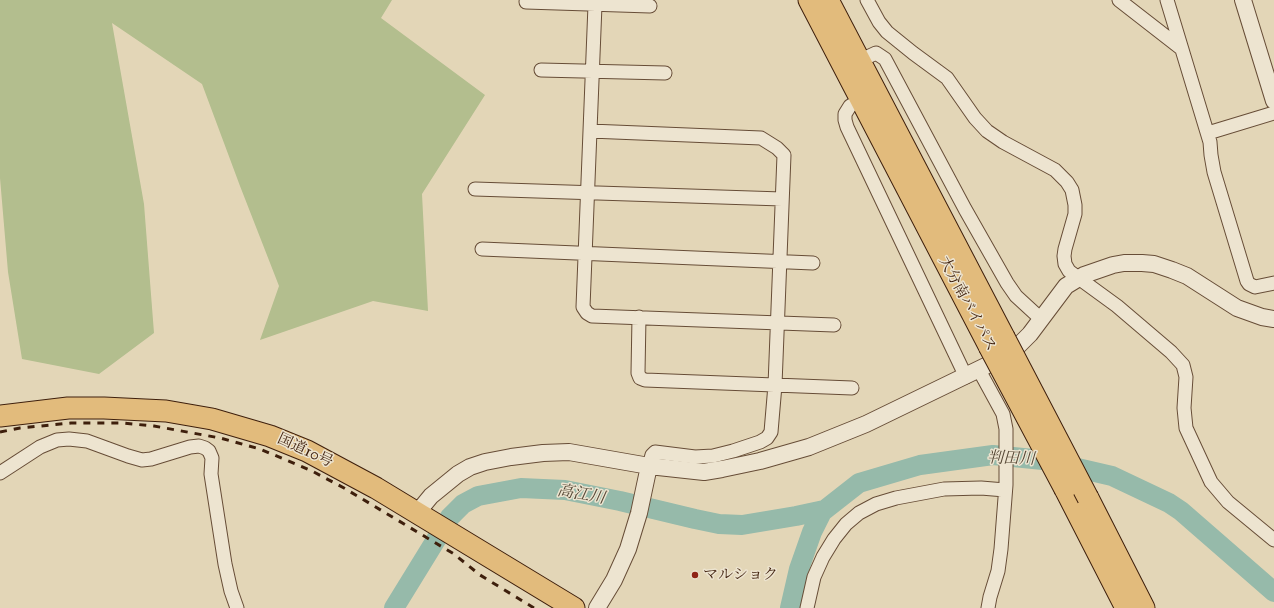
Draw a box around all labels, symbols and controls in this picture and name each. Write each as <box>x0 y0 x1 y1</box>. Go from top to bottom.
street label: 大分南バイパス <box>934 253 1000 355</box>
street label: 国道10号 <box>274 430 336 472</box>
water label: 判田川 <box>987 449 1035 469</box>
water label: 高江川 <box>556 481 606 509</box>
place label: マルショク <box>703 566 778 584</box>
marker: マルショク <box>690 570 700 580</box>

